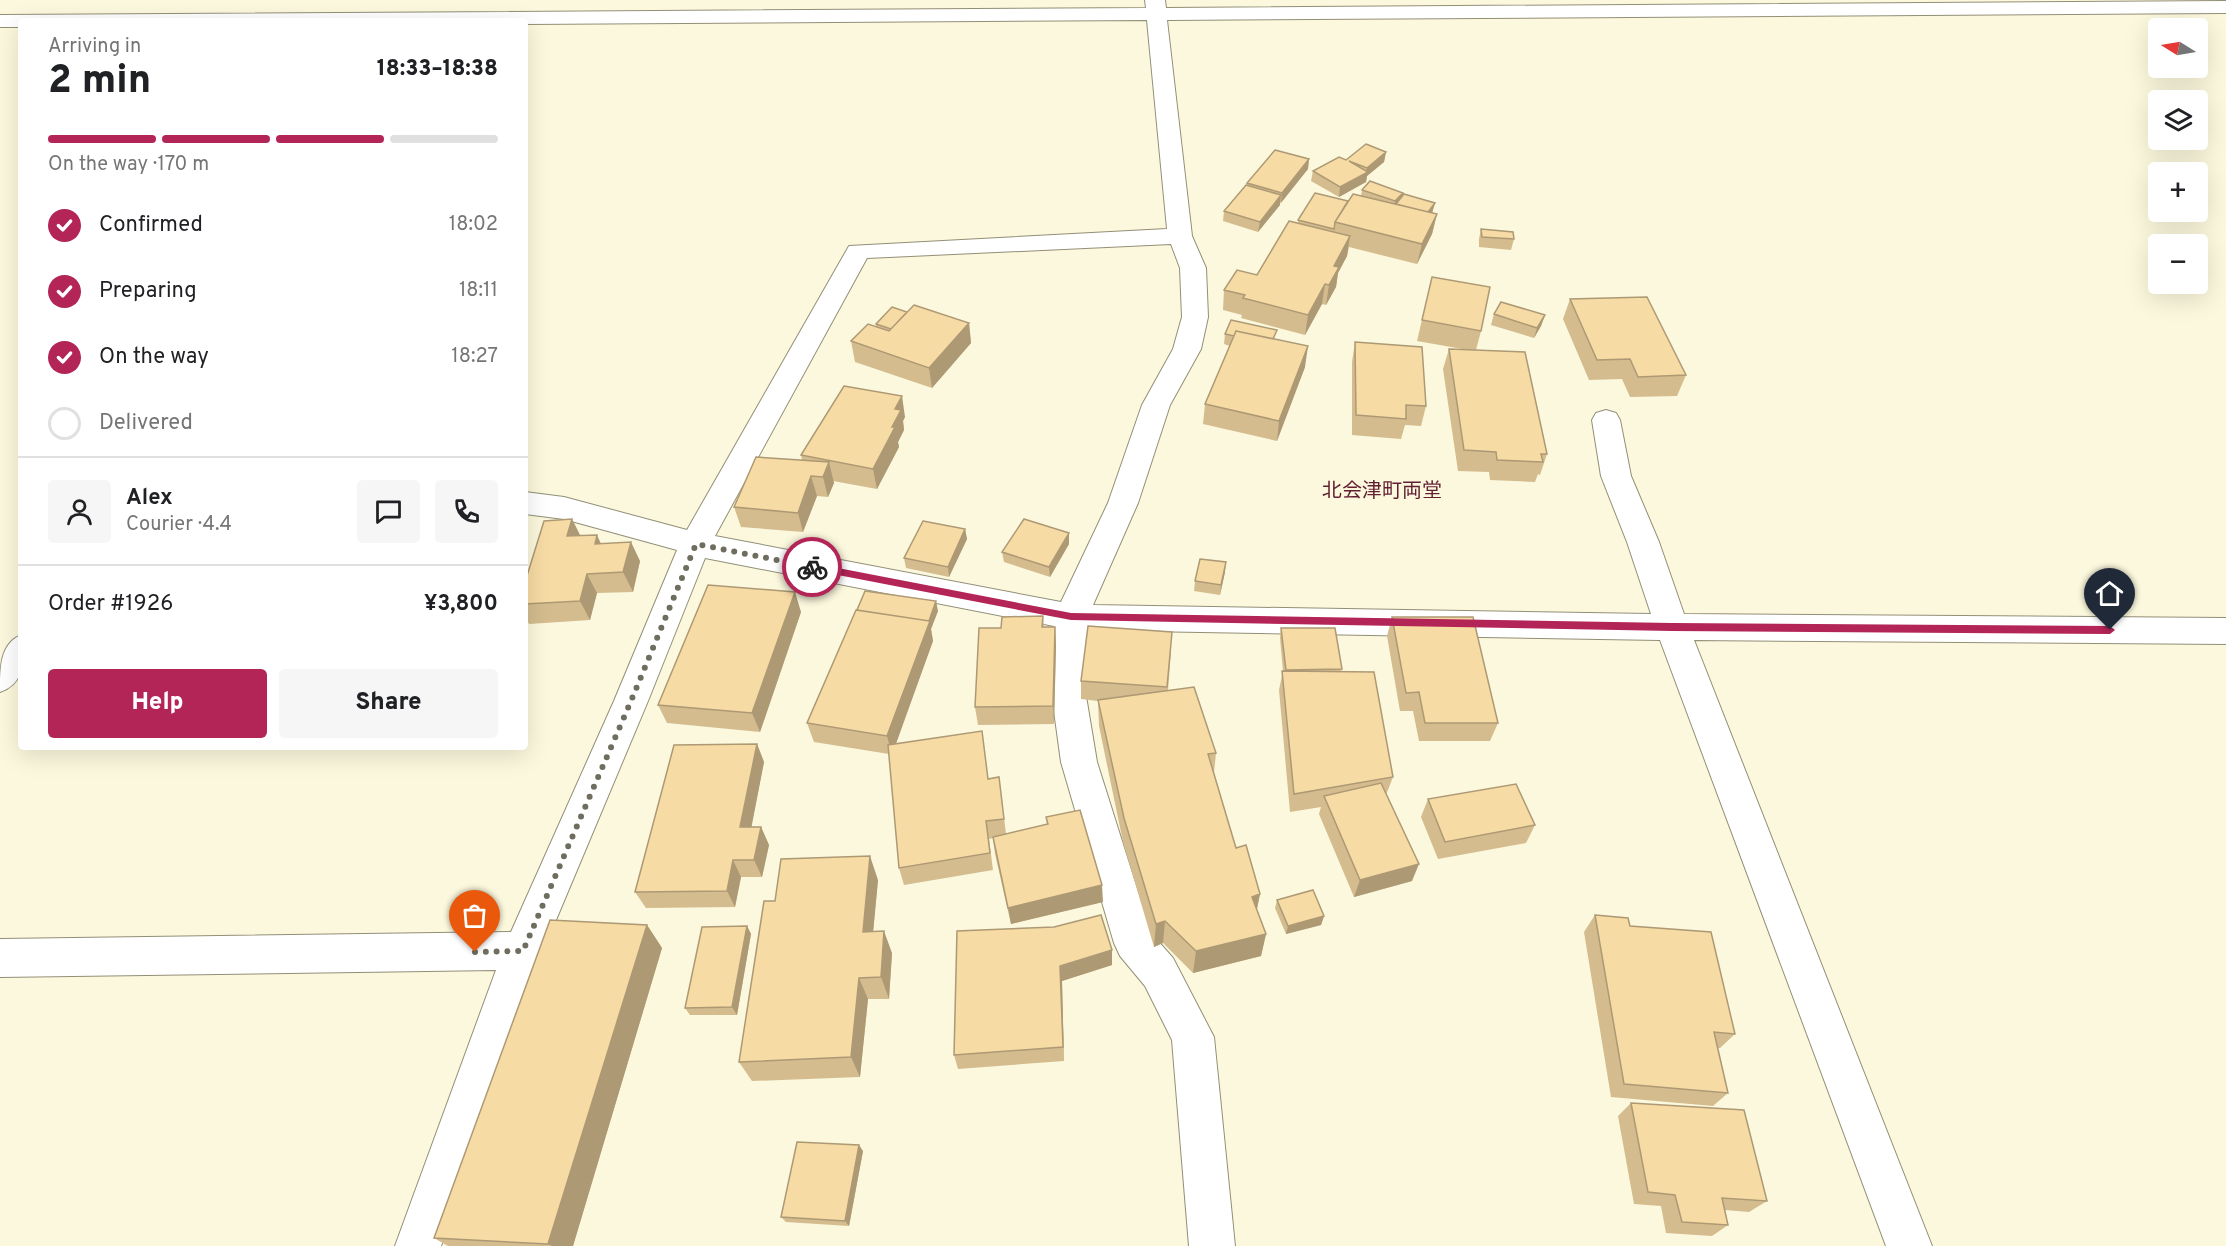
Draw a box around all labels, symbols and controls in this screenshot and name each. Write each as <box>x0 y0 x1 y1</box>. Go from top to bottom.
north arrow <box>2148 18 2208 78</box>
map controls <box>2148 18 2208 294</box>
text: Arriving in <box>48 34 141 60</box>
text: 18:33–18:38 <box>377 56 498 83</box>
text: 2 min <box>48 58 151 107</box>
button: layers <box>2148 90 2208 150</box>
text: On the way · 170 m <box>48 152 209 178</box>
button: + <box>2148 162 2208 222</box>
icon: check <box>48 209 81 242</box>
text: Confirmed <box>99 212 203 239</box>
text: 18:02 <box>449 212 498 238</box>
button: − <box>2148 234 2208 294</box>
icon: check <box>48 275 81 308</box>
text: Preparing <box>99 278 197 305</box>
text: 18:11 <box>459 278 498 304</box>
icon: check <box>48 341 81 374</box>
text: On the way <box>99 344 209 371</box>
text: 18:27 <box>451 344 498 370</box>
text: Delivered <box>99 410 193 437</box>
district label: 北会津町両堂 <box>1322 479 1442 505</box>
button: person <box>48 480 111 543</box>
button: chat <box>357 480 420 543</box>
button: phone <box>435 480 498 543</box>
text: Alex <box>126 485 173 512</box>
text: Courier · 4.4 <box>126 512 232 538</box>
courier <box>782 537 842 597</box>
icon: bike <box>796 551 829 584</box>
pin <box>2084 568 2135 630</box>
icon: home <box>2093 577 2126 610</box>
text: Order #1926 <box>48 591 173 618</box>
text: ¥3,800 <box>424 591 498 618</box>
button: Help <box>48 669 267 738</box>
button: Share <box>279 669 498 738</box>
pin <box>449 890 500 952</box>
icon: bag <box>458 899 491 932</box>

